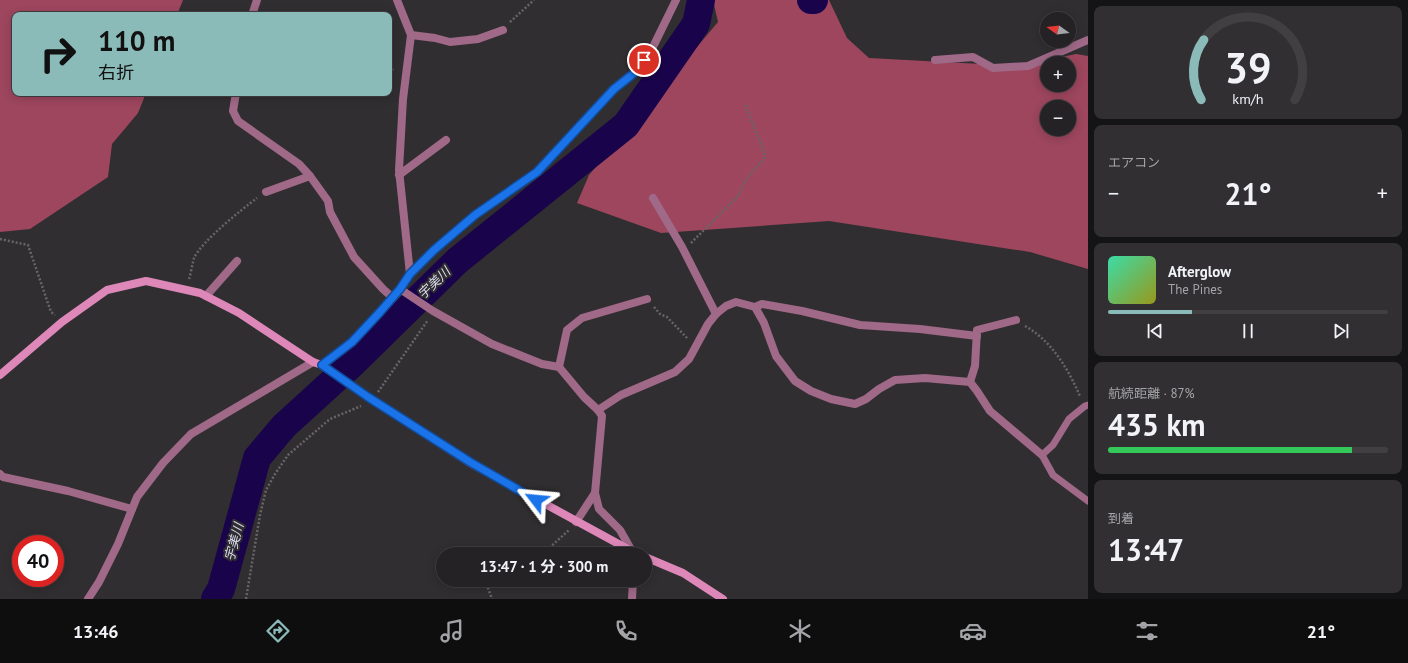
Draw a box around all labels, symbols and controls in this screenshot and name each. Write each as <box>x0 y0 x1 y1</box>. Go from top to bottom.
north arrow <box>1040 12 1076 48</box>
map controls <box>1040 12 1076 136</box>
text: 110 m <box>98 22 175 59</box>
icon: right <box>32 28 84 80</box>
text: 39 <box>1224 41 1272 94</box>
pin <box>627 43 661 77</box>
icon: arrive <box>633 49 655 71</box>
button: + <box>1040 56 1076 92</box>
text: 右折 <box>98 61 134 84</box>
text: km/h <box>1232 89 1264 108</box>
button: − <box>1040 100 1076 136</box>
text: エアコン <box>1108 154 1160 171</box>
text: 21° <box>1224 174 1272 213</box>
text: − <box>1108 179 1119 207</box>
text: + <box>1377 179 1388 207</box>
water label: 宇美川 <box>414 262 455 303</box>
text: Afterglow <box>1168 262 1231 281</box>
text: The Pines <box>1168 281 1222 298</box>
icon: previous <box>1144 320 1166 342</box>
icon: pause <box>1237 320 1259 342</box>
icon: next <box>1330 320 1352 342</box>
text: 航続距離 · 87% <box>1108 385 1195 402</box>
text: 435 km <box>1108 405 1206 444</box>
position arrow <box>515 479 557 521</box>
text: 到着 <box>1108 510 1134 527</box>
water label: 宇美川 <box>221 519 248 563</box>
text: 13:47 <box>1108 530 1184 569</box>
speed limit sign: 40 <box>12 535 64 587</box>
text: 13:47 · 1 分 · 300 m <box>480 557 608 576</box>
icon: directions <box>264 617 292 645</box>
icon: music <box>438 617 466 645</box>
icon: phone <box>612 617 640 645</box>
icon: climate <box>786 617 814 645</box>
icon: car <box>959 617 987 645</box>
icon: filters <box>1133 617 1161 645</box>
text: 13:46 <box>73 620 119 643</box>
text: 21° <box>1307 620 1335 643</box>

